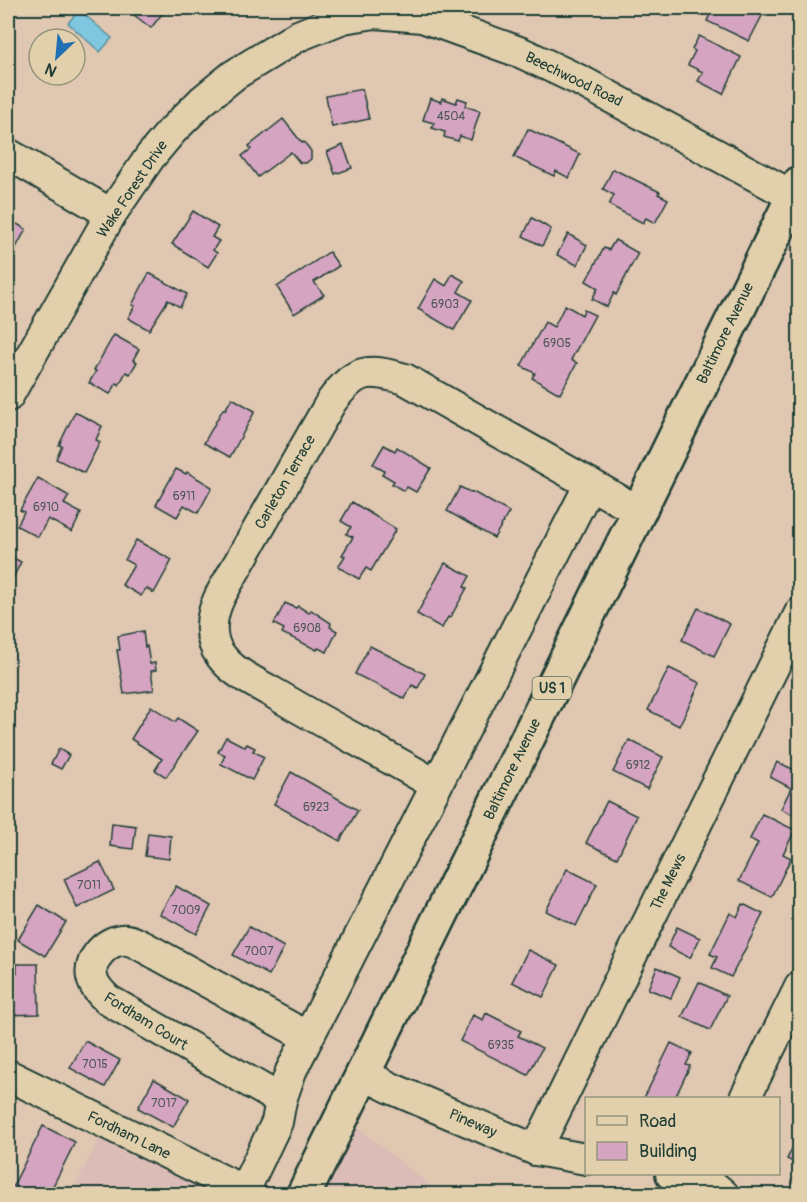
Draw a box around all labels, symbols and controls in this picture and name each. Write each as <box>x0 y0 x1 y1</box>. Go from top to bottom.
north arrow <box>27 27 87 87</box>
street label: Beechwood Road <box>522 48 626 111</box>
text: N <box>41 58 60 81</box>
house number: 4504 <box>437 109 465 124</box>
street label: Wake Forest Drive <box>93 136 172 242</box>
street label: Baltimore Avenue <box>693 279 758 387</box>
house number: 6903 <box>431 297 459 312</box>
house number: 6905 <box>543 336 571 351</box>
street label: Carleton Terrace <box>251 431 320 533</box>
house number: 6911 <box>173 489 195 504</box>
house number: 6910 <box>33 500 59 515</box>
house number: 6908 <box>293 621 321 636</box>
road number: US 1 <box>532 677 572 699</box>
street label: Baltimore Avenue <box>480 715 545 823</box>
house number: 6912 <box>626 758 651 773</box>
house number: 6923 <box>303 800 329 815</box>
street label: The Mews <box>647 850 690 914</box>
house number: 7011 <box>77 878 101 893</box>
house number: 7009 <box>172 903 200 918</box>
house number: 7007 <box>244 944 274 959</box>
street label: Fordham Court <box>100 988 192 1055</box>
house number: 6935 <box>488 1038 514 1053</box>
house number: 7015 <box>82 1057 108 1072</box>
house number: 7017 <box>151 1096 177 1111</box>
legend <box>585 1097 780 1175</box>
street label: Pineway <box>446 1105 500 1142</box>
street label: Fordham Lane <box>84 1107 174 1164</box>
text: Road <box>639 1110 676 1133</box>
text: Building <box>639 1140 697 1163</box>

